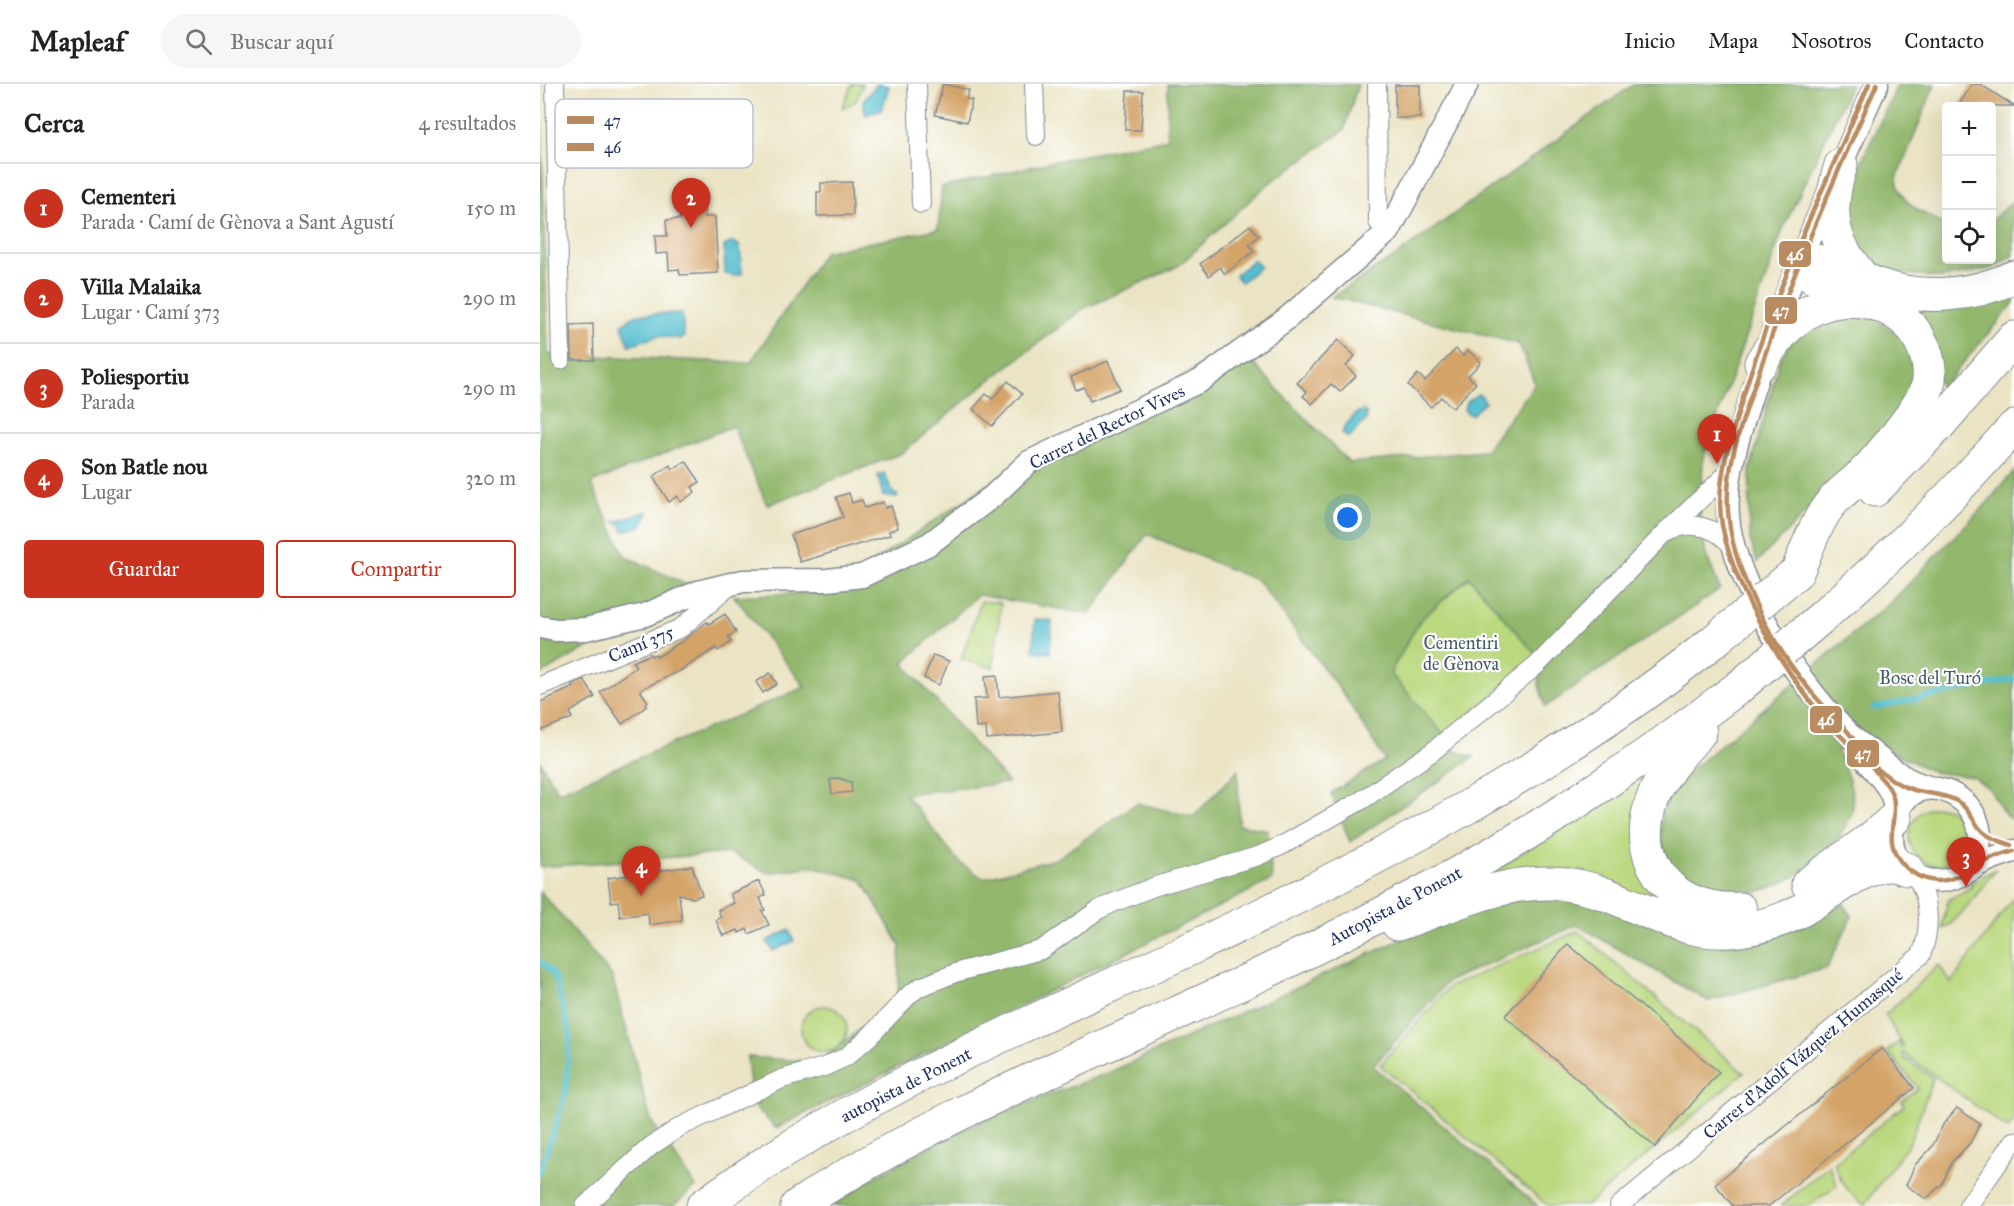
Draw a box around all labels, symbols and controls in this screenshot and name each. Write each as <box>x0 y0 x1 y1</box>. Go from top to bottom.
search box <box>161 14 581 68</box>
text: Mapleaf <box>30 24 125 59</box>
icon: search <box>182 25 215 58</box>
text: Buscar aquí <box>230 28 333 55</box>
text: Inicio <box>1624 28 1675 54</box>
text: Mapa <box>1708 28 1758 54</box>
text: Nosotros <box>1791 28 1871 54</box>
text: Contacto <box>1904 28 1984 54</box>
legend <box>555 99 753 168</box>
map controls <box>1942 102 1996 264</box>
button: + <box>1942 102 1996 156</box>
text: Cerca <box>24 107 84 139</box>
text: 4 resultados <box>418 111 516 135</box>
text: 47 <box>604 111 621 130</box>
text: 46 <box>604 138 622 157</box>
button: − <box>1942 156 1996 210</box>
pin: 2 <box>672 178 710 228</box>
text: Cementeri <box>81 183 176 210</box>
text: 1 <box>40 196 47 220</box>
text: 150 m <box>466 196 516 220</box>
text: Parada · Camí de Gènova a Sant Agustí <box>81 210 394 234</box>
button: locate <box>1942 210 1996 264</box>
line badge: 46 <box>1778 240 1812 268</box>
text: 46 <box>1786 245 1804 265</box>
text: Villa Malaika <box>81 273 201 300</box>
text: 2 <box>39 286 48 310</box>
text: 290 m <box>463 286 516 310</box>
line badge: 47 <box>1764 296 1798 325</box>
text: Lugar · Camí 373 <box>81 300 220 324</box>
text: 47 <box>1773 301 1790 321</box>
text: Poliesportiu <box>81 363 189 390</box>
text: 3 <box>40 376 48 400</box>
text: 290 m <box>463 376 516 400</box>
street label: Carrer del Rector Vives <box>1026 380 1188 474</box>
text: Parada <box>81 390 135 414</box>
pin: 1 <box>1698 414 1736 464</box>
text: Son Batle nou <box>81 453 208 480</box>
text: 4 <box>38 466 49 490</box>
text: 320 m <box>465 466 516 490</box>
text: Lugar <box>81 480 132 504</box>
your location <box>1333 503 1362 532</box>
button: Guardar <box>24 540 264 598</box>
button: Compartir <box>276 540 516 598</box>
street label: Camí 375 <box>605 620 678 668</box>
park label: Cementiri de Gènova <box>1423 632 1499 675</box>
park label: Bosc del Turó <box>1879 667 1981 689</box>
line badge: 46 <box>1809 705 1843 734</box>
text: 46 <box>1817 710 1835 730</box>
line badge: 47 <box>1846 739 1880 768</box>
text: 47 <box>1855 744 1872 764</box>
pin: 3 <box>1946 838 1986 887</box>
pin: 4 <box>622 846 660 896</box>
street label: Autopista de Ponent <box>1324 861 1466 951</box>
street label: Carrer d'Adolf Vázquez Humasqué <box>1699 964 1908 1145</box>
street label: autopista de Ponent <box>837 1042 976 1127</box>

